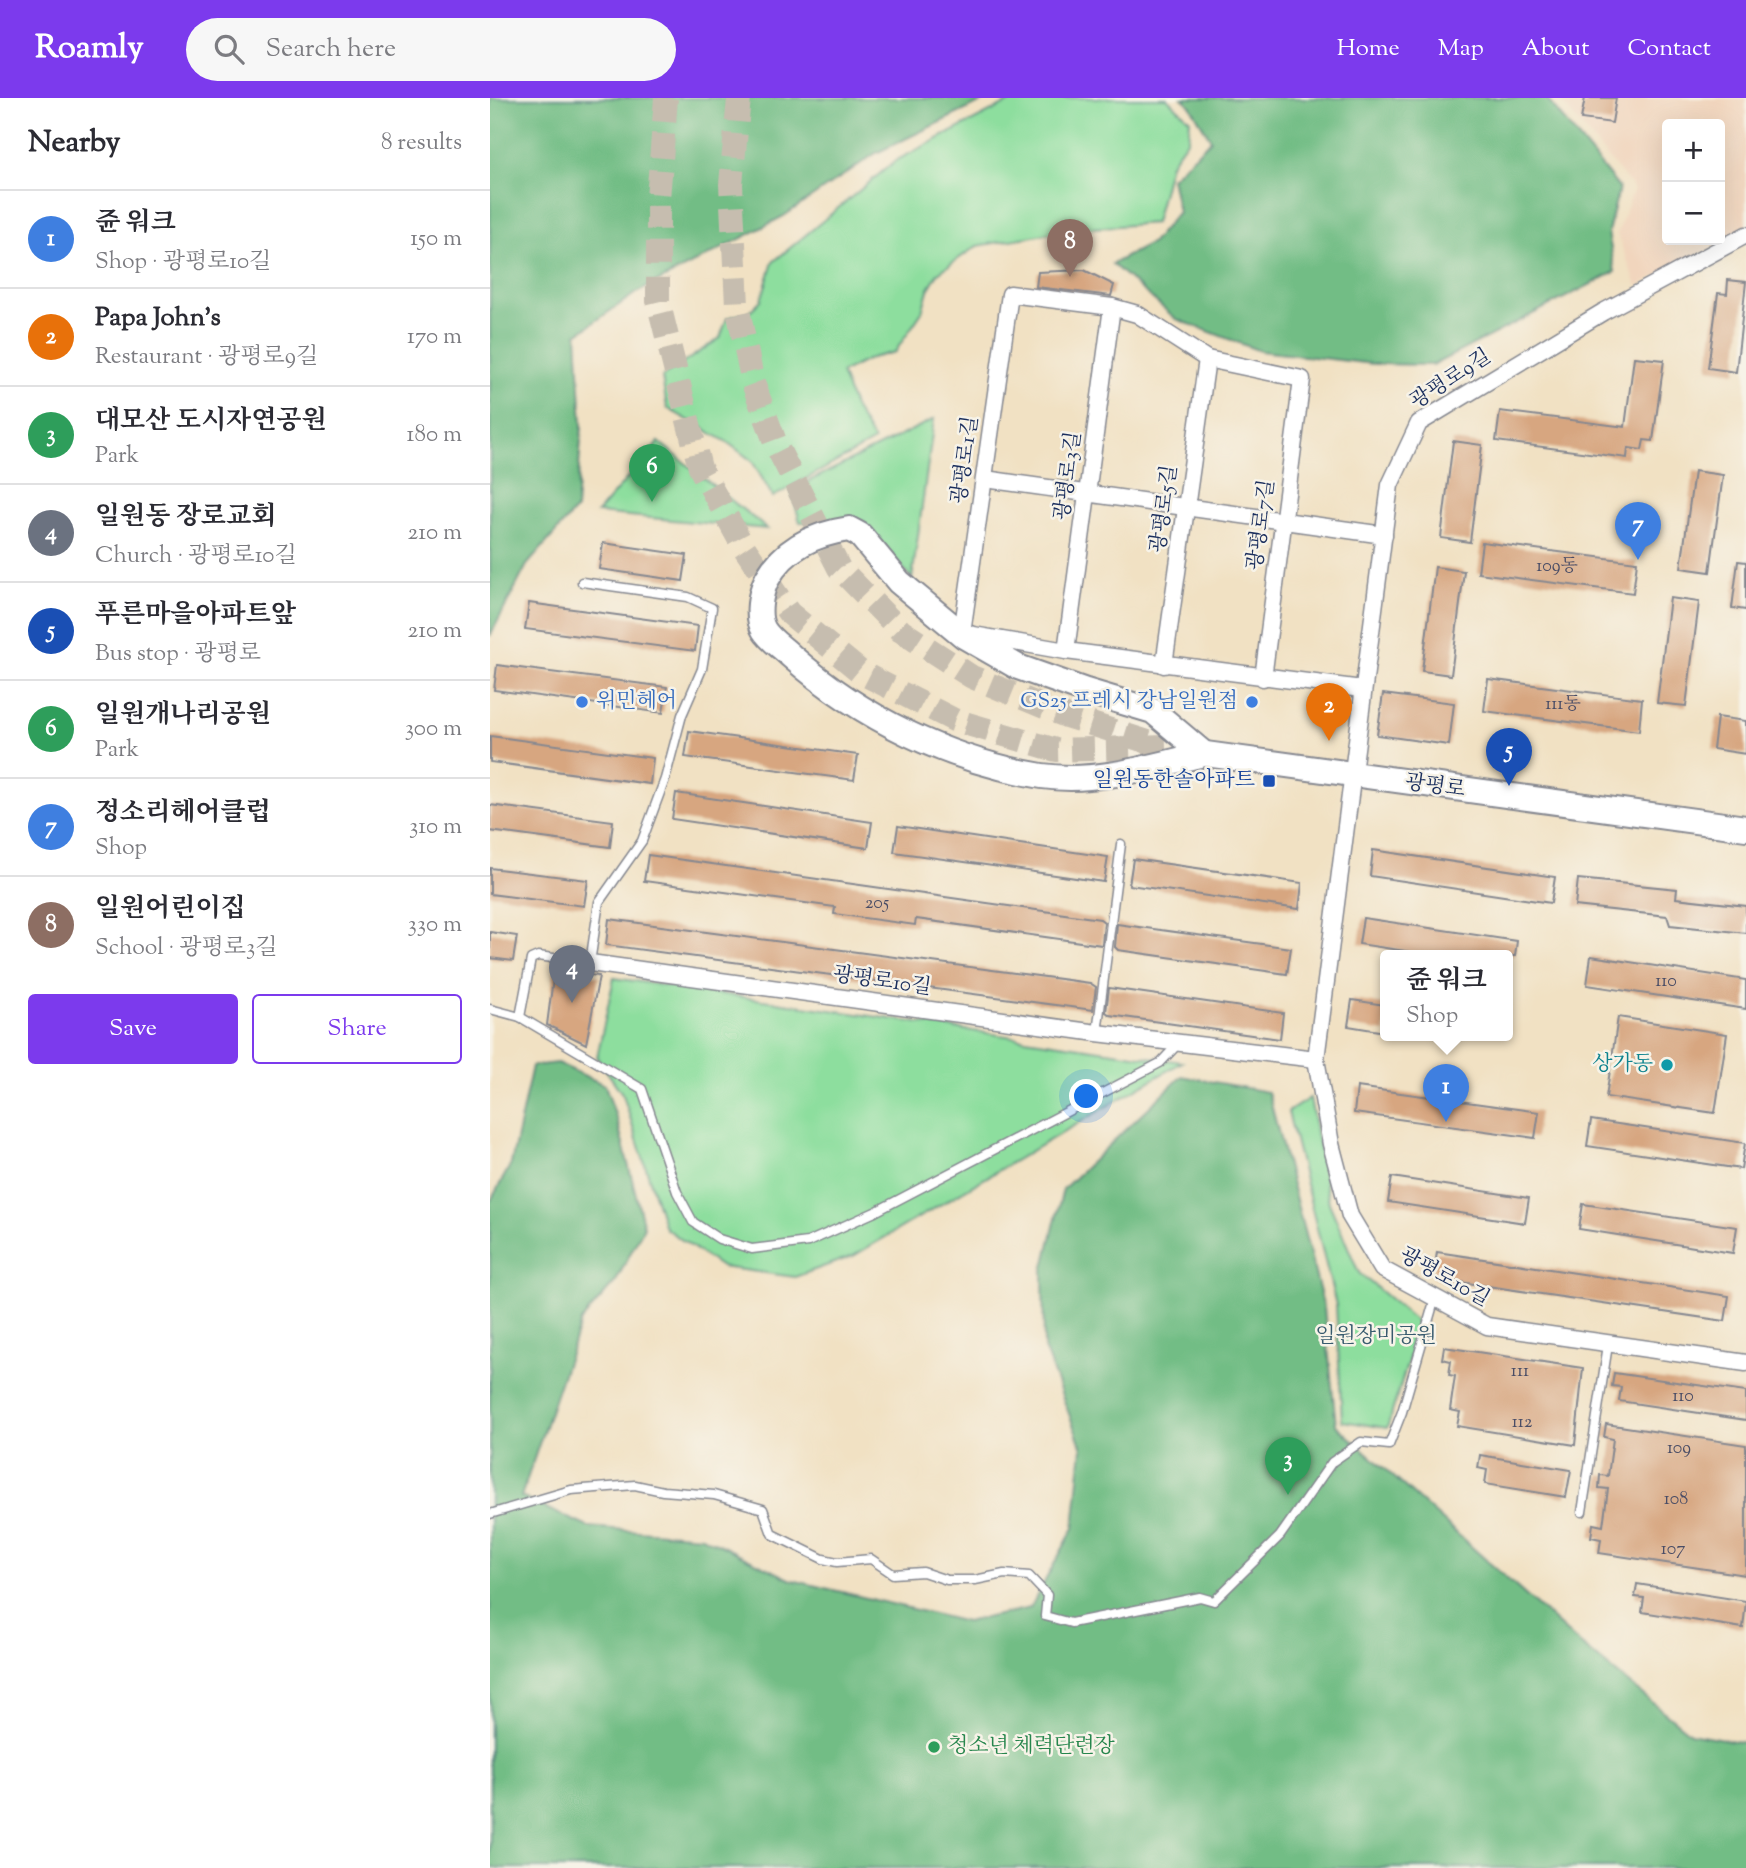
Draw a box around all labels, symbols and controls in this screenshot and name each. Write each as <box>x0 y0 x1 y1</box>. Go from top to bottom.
search box <box>186 18 676 81</box>
text: Roamly <box>35 25 144 73</box>
icon: search <box>210 30 248 68</box>
text: Search here <box>266 31 396 68</box>
text: Home <box>1337 32 1400 66</box>
text: Map <box>1438 32 1484 66</box>
text: About <box>1522 32 1589 66</box>
text: Contact <box>1627 32 1711 66</box>
map controls <box>1662 119 1725 245</box>
button: + <box>1662 119 1725 182</box>
text: Nearby <box>28 122 120 165</box>
text: 8 results <box>381 127 462 160</box>
button: − <box>1662 182 1725 245</box>
text: 쥰 워크 <box>95 205 176 242</box>
pin: 8 <box>1047 219 1093 277</box>
text: 1 <box>47 223 55 256</box>
text: 150 m <box>410 223 462 256</box>
text: Shop · 광평로10길 <box>95 246 271 279</box>
text: Papa John's <box>95 300 221 337</box>
text: 2 <box>46 321 56 354</box>
text: 170 m <box>407 321 462 354</box>
text: Restaurant · 광평로9길 <box>95 341 318 374</box>
street label: 광평로9길 <box>1405 343 1497 417</box>
text: 대모산 도시자연공원 <box>95 403 327 440</box>
street label: 광평로1길 <box>945 414 987 506</box>
text: 3 <box>46 419 56 452</box>
text: 180 m <box>407 419 462 452</box>
street label: 광평로3길 <box>1048 430 1090 522</box>
text: Park <box>95 440 139 473</box>
pin: 6 <box>629 444 675 502</box>
street label: 광평로5길 <box>1144 463 1186 555</box>
street label: 광평로7길 <box>1241 478 1283 572</box>
text: 일원동 장로교회 <box>95 499 276 536</box>
pin: 7 <box>1615 502 1661 560</box>
text: 4 <box>45 517 57 550</box>
text: 210 m <box>408 517 462 550</box>
text: Church · 광평로10길 <box>95 540 297 573</box>
house number: 109동 <box>1536 554 1578 580</box>
text: 푸른마을아파트앞 <box>95 597 296 634</box>
text: 5 <box>47 615 55 648</box>
text: 210 m <box>408 615 462 648</box>
text: Bus stop · 광평로 <box>95 638 261 671</box>
pin: 2 <box>1306 683 1352 741</box>
place label: 위민헤어 <box>596 687 677 717</box>
place label: GS25 프레시 강남일원점 <box>1020 687 1238 717</box>
house number: 111동 <box>1545 692 1581 718</box>
marker: 위민헤어 <box>574 694 590 710</box>
marker: GS25 프레시 강남일원점 <box>1244 694 1260 710</box>
text: 일원개나리공원 <box>95 697 271 734</box>
text: 6 <box>45 713 57 746</box>
text: 300 m <box>405 713 462 746</box>
pin: 5 <box>1486 728 1532 786</box>
text: Park <box>95 734 139 767</box>
place label: 일원동한솔아파트 <box>1093 766 1255 796</box>
street label: 광평로 <box>1403 768 1467 806</box>
marker: 일원동한솔아파트 <box>1261 773 1277 789</box>
text: 정소리헤어클럽 <box>95 795 271 832</box>
text: 7 <box>45 811 57 844</box>
text: 310 m <box>409 811 462 844</box>
text: Shop <box>95 832 147 865</box>
text: 일원어린이집 <box>95 891 246 928</box>
house number: 205 <box>865 891 889 917</box>
text: 8 <box>45 909 57 942</box>
text: 330 m <box>408 909 462 942</box>
text: School · 광평로3길 <box>95 932 277 965</box>
pin: 4 <box>549 945 595 1003</box>
popup <box>1380 950 1513 1041</box>
street label: 광평로10길 <box>831 960 933 1004</box>
text: 쥰 워크 <box>1406 963 1487 1000</box>
house number: 110 <box>1655 969 1677 995</box>
button: Save <box>28 994 238 1064</box>
button: Share <box>252 994 462 1064</box>
text: Shop <box>1406 1000 1458 1033</box>
place label: 상가동 <box>1592 1050 1653 1080</box>
marker: 상가동 <box>1659 1057 1675 1073</box>
pin: 1 <box>1423 1064 1469 1122</box>
your location <box>1069 1079 1103 1113</box>
street label: 광평로10길 <box>1393 1241 1495 1315</box>
park label: 일원장미공원 <box>1315 1322 1437 1352</box>
house number: 111 <box>1511 1359 1529 1385</box>
house number: 110 <box>1672 1384 1694 1410</box>
house number: 112 <box>1512 1410 1533 1436</box>
house number: 109 <box>1667 1436 1691 1462</box>
pin: 3 <box>1265 1437 1311 1495</box>
house number: 108 <box>1664 1487 1688 1513</box>
house number: 107 <box>1661 1537 1685 1563</box>
place label: 청소년 체력단련장 <box>948 1732 1115 1762</box>
marker: 청소년 체력단련장 <box>926 1739 942 1755</box>

